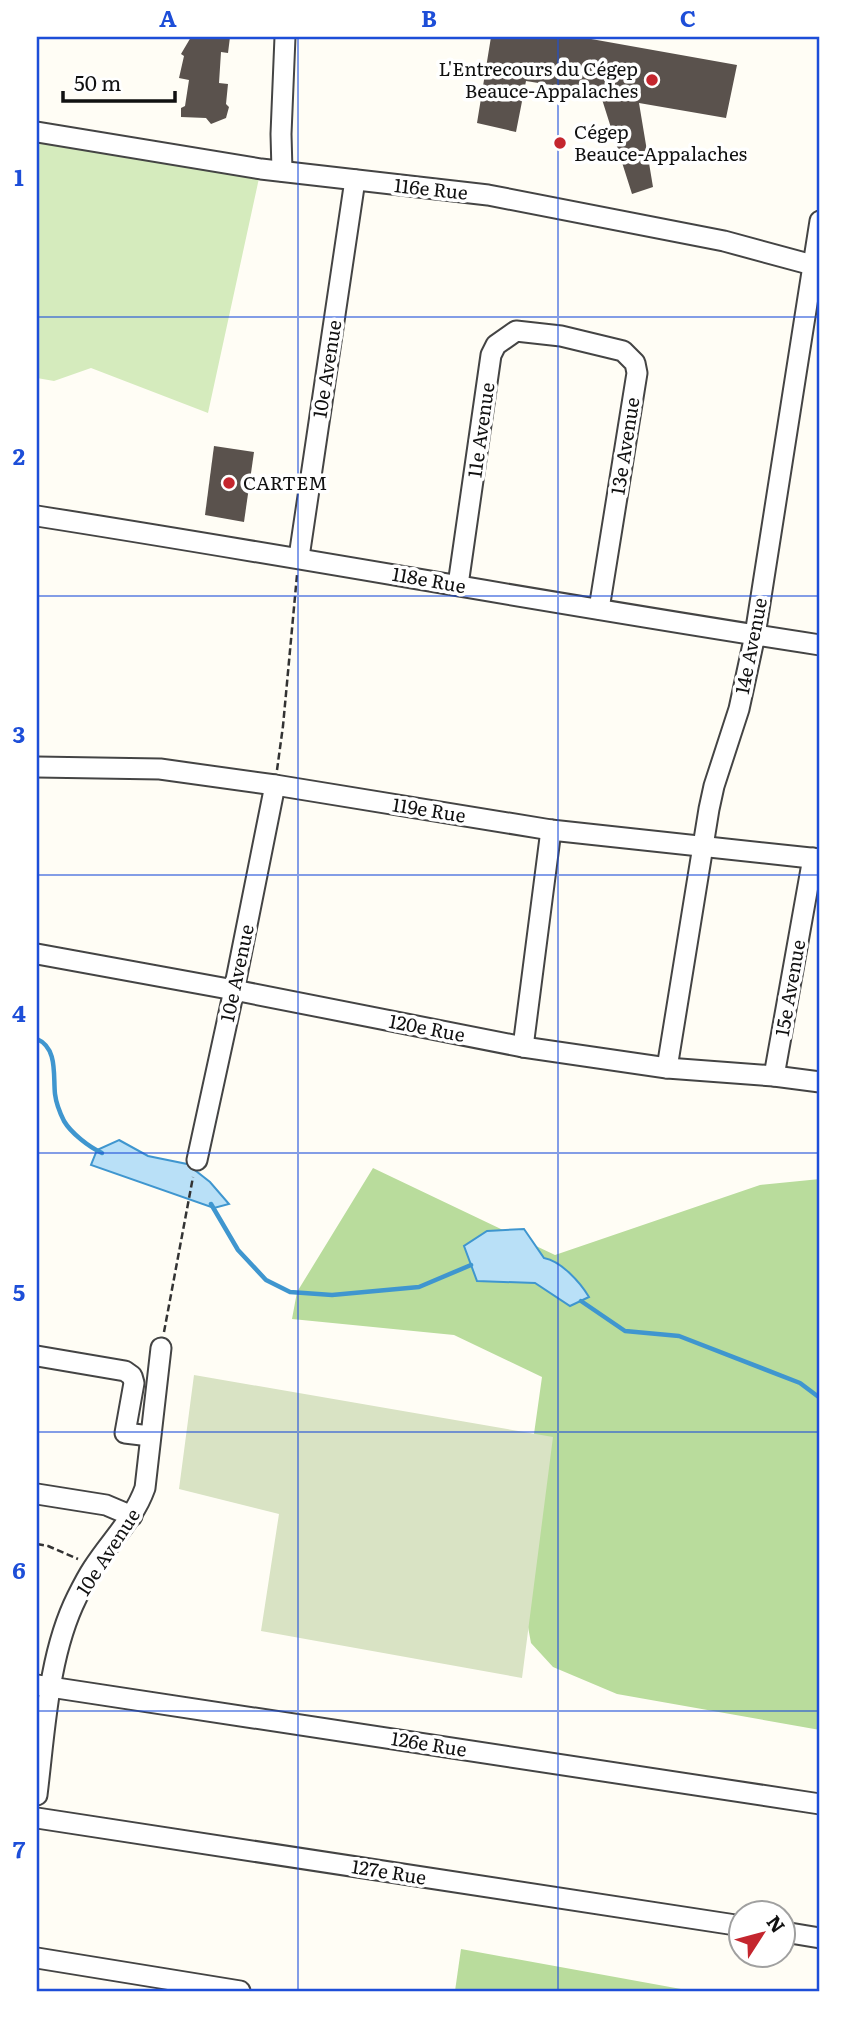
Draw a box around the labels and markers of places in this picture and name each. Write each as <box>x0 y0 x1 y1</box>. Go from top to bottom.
place label: L'Entrecours du Cégep Beauce-Appalaches <box>438 54 638 104</box>
marker: L'Entrecours du Cégep Beauce-Appalaches <box>644 72 660 88</box>
place label: Cégep Beauce-Appalaches <box>574 117 748 167</box>
marker: Cégep Beauce-Appalaches <box>552 135 568 151</box>
place label: CARTEM <box>243 468 327 496</box>
marker: CARTEM <box>221 475 237 491</box>

